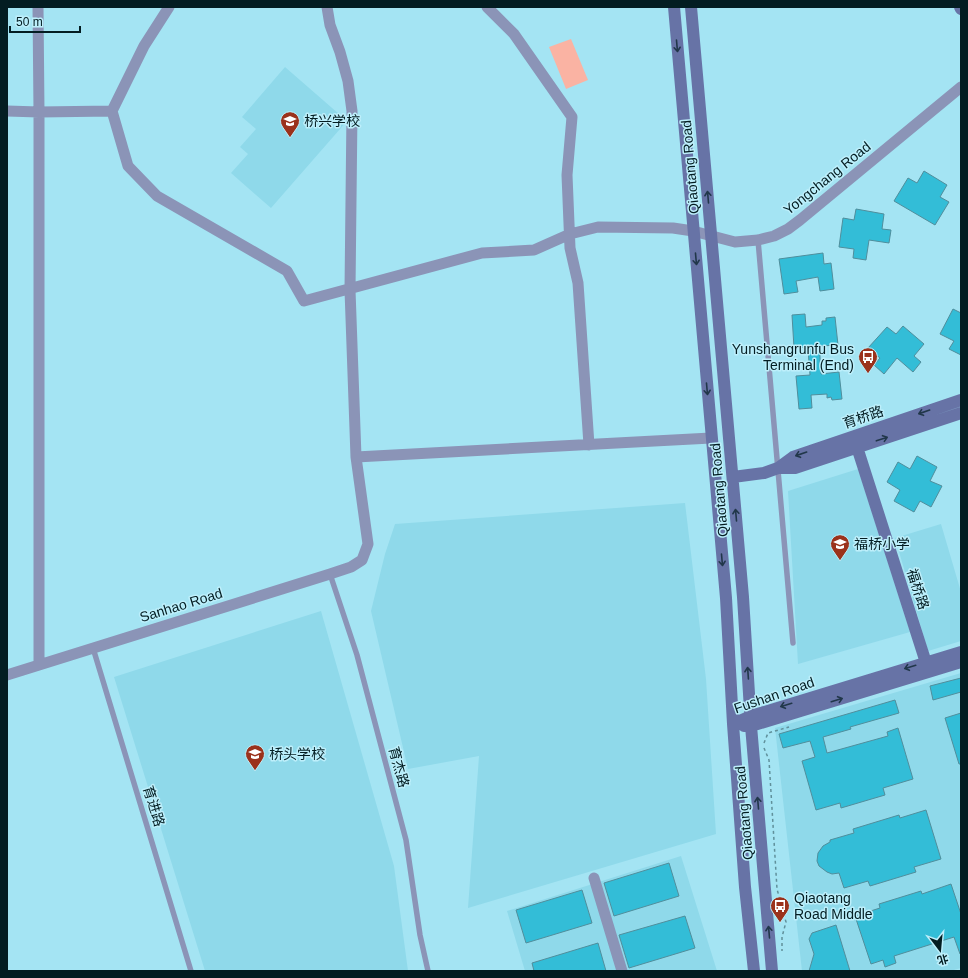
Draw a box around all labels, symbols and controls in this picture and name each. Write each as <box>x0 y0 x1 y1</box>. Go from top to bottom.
scale bar <box>10 8 80 34</box>
text: 50 m <box>16 15 43 29</box>
one-way arrow <box>674 39 681 52</box>
school or university icon: 桥兴学校 <box>279 110 301 138</box>
place label: 桥兴学校 <box>304 113 360 129</box>
street label: Qiaotang Road <box>678 119 702 215</box>
street label: Yongchang Road <box>780 138 874 218</box>
one-way arrow <box>704 191 711 204</box>
one-way arrow <box>692 252 699 265</box>
place label: Yunshangrunfu Bus Terminal (End) <box>732 341 854 373</box>
bus stop icon: Yunshangrunfu Bus Terminal (End) <box>857 346 879 374</box>
one-way arrow <box>703 382 710 395</box>
street label: 育桥路 <box>841 403 885 431</box>
one-way arrow <box>918 409 930 417</box>
one-way arrow <box>875 435 888 442</box>
street label: Qiaotang Road <box>707 442 731 538</box>
one-way arrow <box>795 451 808 458</box>
one-way arrow <box>732 509 740 522</box>
school or university icon: 福桥小学 <box>829 533 851 561</box>
place label: 福桥小学 <box>854 536 910 552</box>
one-way arrow <box>718 553 726 566</box>
street label: 福桥路 <box>904 567 932 611</box>
street label: Sanhao Road <box>138 585 224 625</box>
one-way arrow <box>904 664 917 671</box>
one-way arrow <box>745 667 752 680</box>
street label: Fushan Road <box>732 674 816 716</box>
one-way arrow <box>831 696 844 703</box>
one-way arrow <box>780 702 793 709</box>
school or university icon: 桥头学校 <box>244 743 266 771</box>
street label: 育杰路 <box>386 745 412 789</box>
place label: 桥头学校 <box>269 746 325 762</box>
street label: Qiaotang Road <box>732 765 756 861</box>
street label: 育进路 <box>140 784 168 828</box>
one-way arrow <box>754 797 761 810</box>
place label: Qiaotang Road Middle <box>794 890 873 922</box>
bus stop icon: Qiaotang Road Middle <box>769 895 791 923</box>
one-way arrow <box>765 926 772 939</box>
north arrow <box>920 930 960 970</box>
text: 北 <box>936 952 950 967</box>

